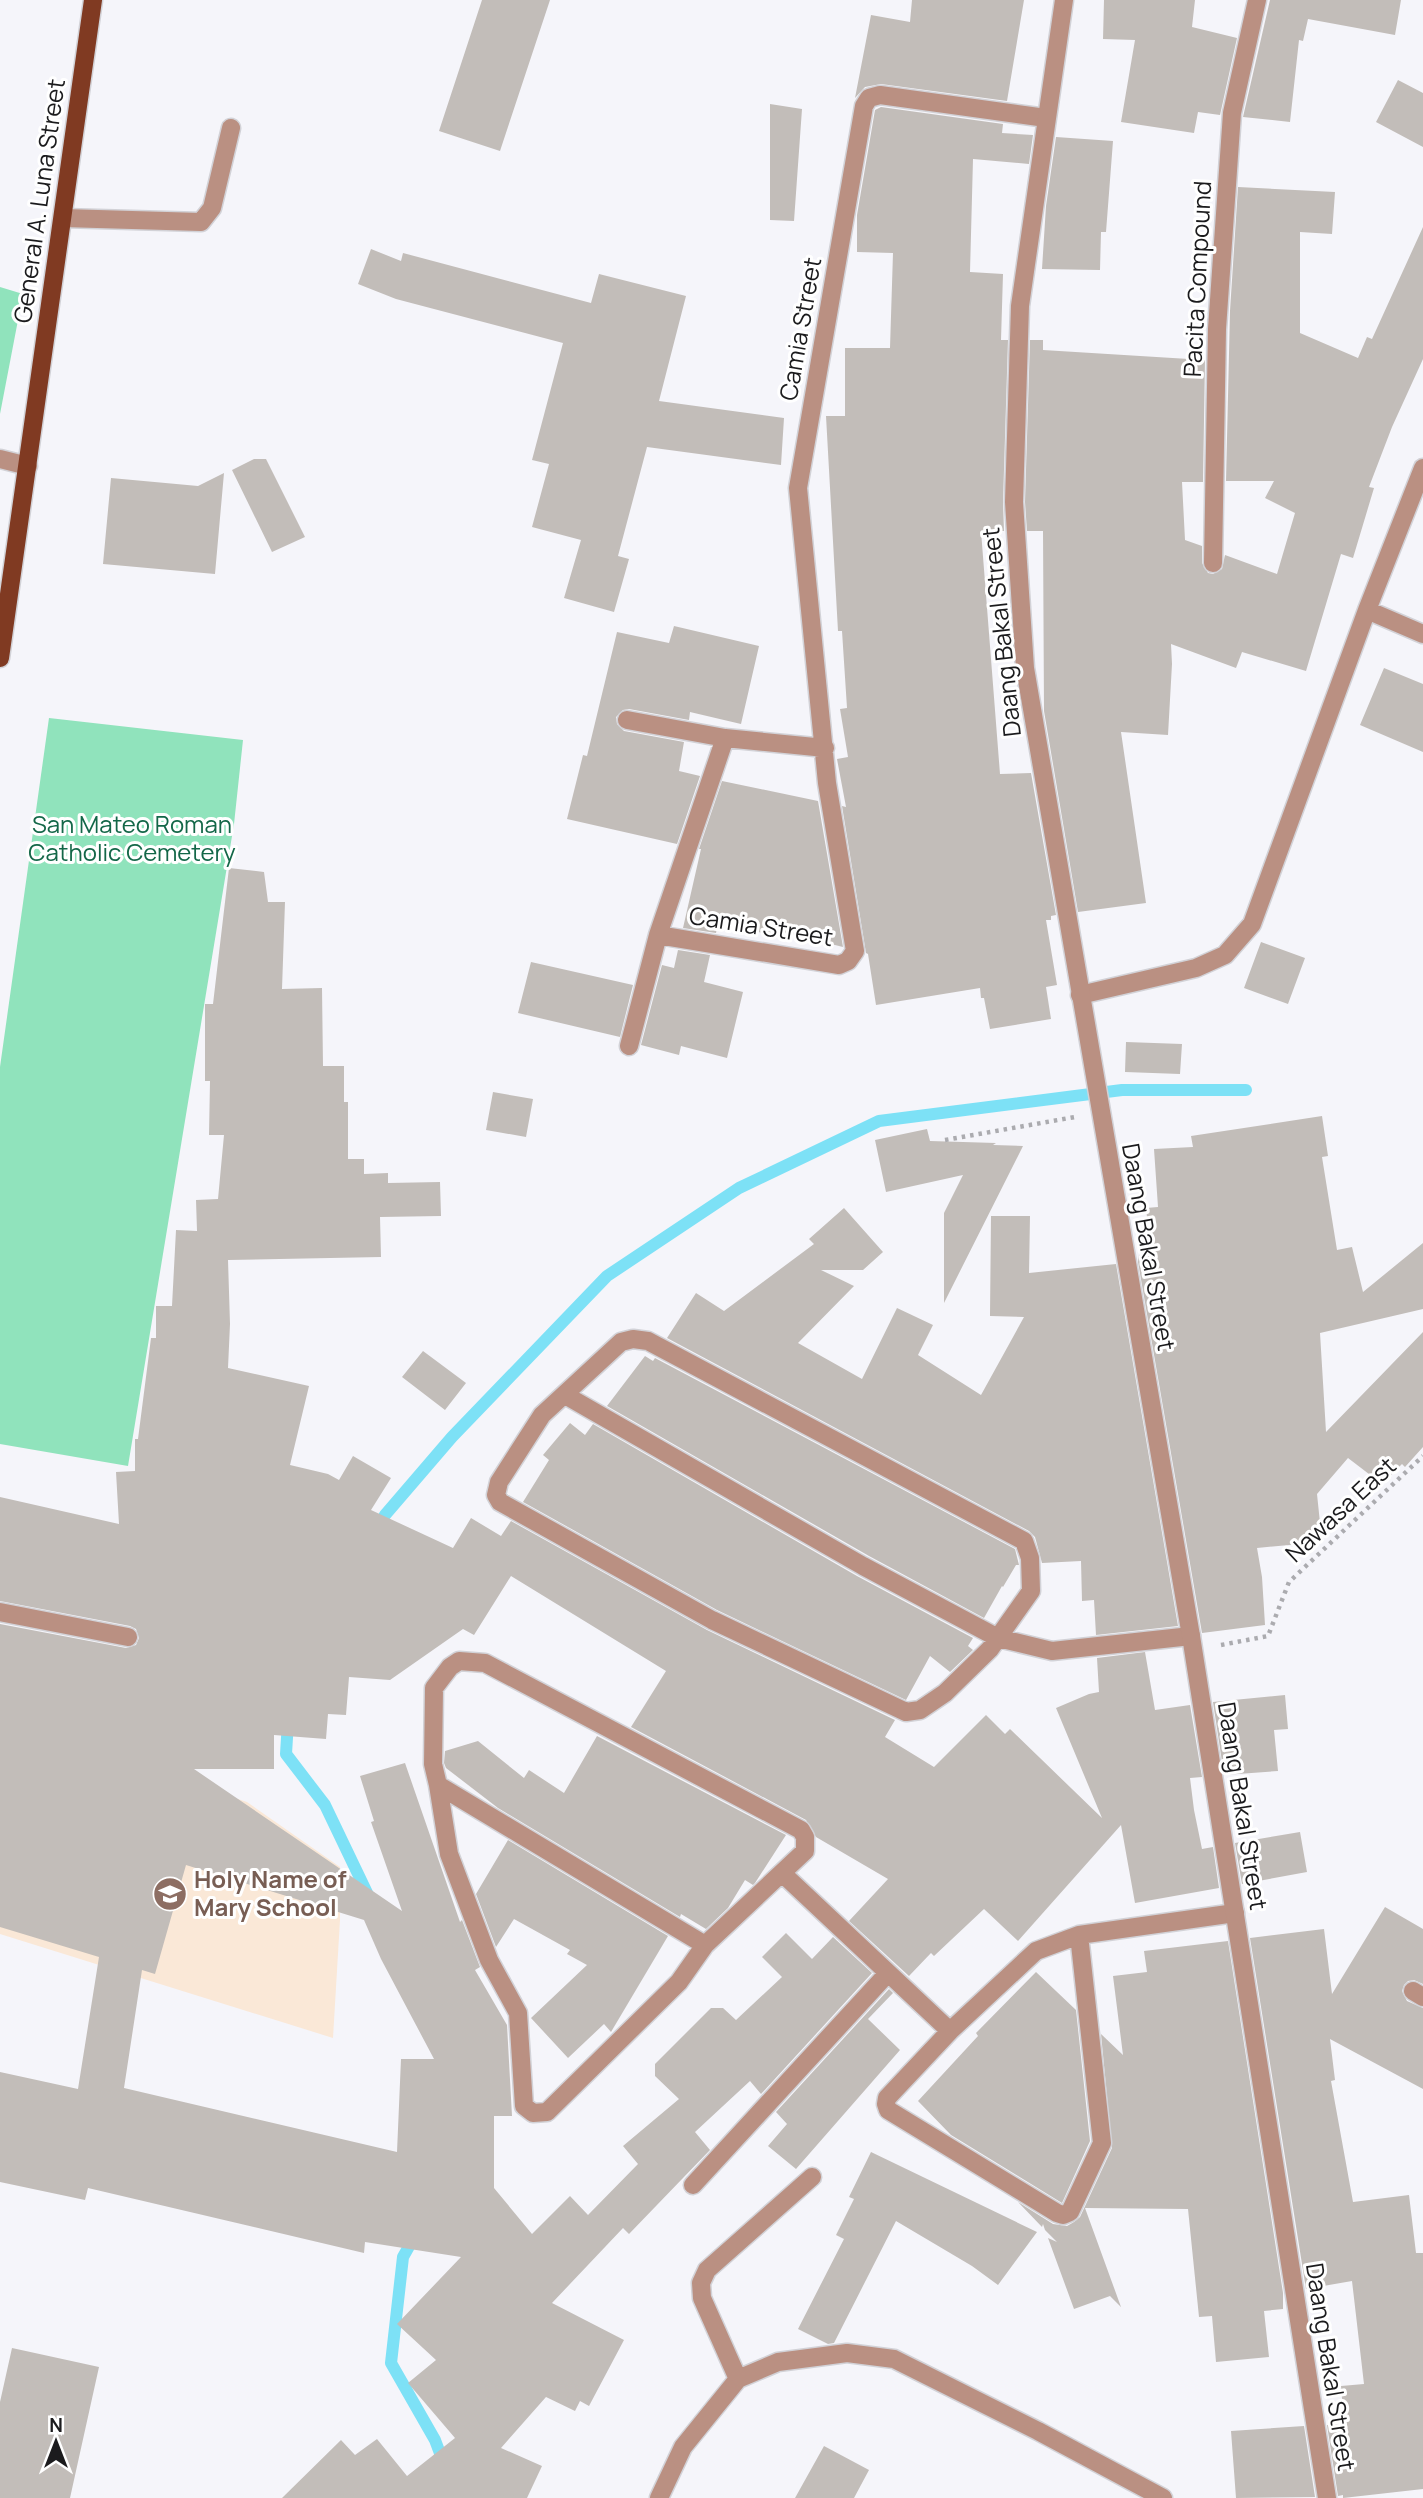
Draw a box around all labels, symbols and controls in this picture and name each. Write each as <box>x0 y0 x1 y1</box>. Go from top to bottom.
street label: General A. Luna Street <box>5 77 72 325</box>
street label: Pacita Compound <box>1175 180 1218 378</box>
street label: Camia Street <box>771 254 828 403</box>
street label: Daang Bakal Street <box>973 526 1028 738</box>
park label: San Mateo Roman Catholic Cemetery <box>28 807 236 868</box>
street label: Camia Street <box>687 898 835 953</box>
street label: Daang Bakal Street <box>1115 1140 1184 1353</box>
street label: Nawasa East <box>1277 1449 1403 1569</box>
street label: Daang Bakal Street <box>1211 1699 1276 1912</box>
place label: Holy Name of Mary School <box>194 1862 347 1923</box>
school or university icon: Holy Name of Mary School <box>151 1875 189 1913</box>
street label: Daang Bakal Street <box>1299 2260 1364 2473</box>
north arrow <box>21 2407 91 2477</box>
text: N <box>49 2412 63 2438</box>

